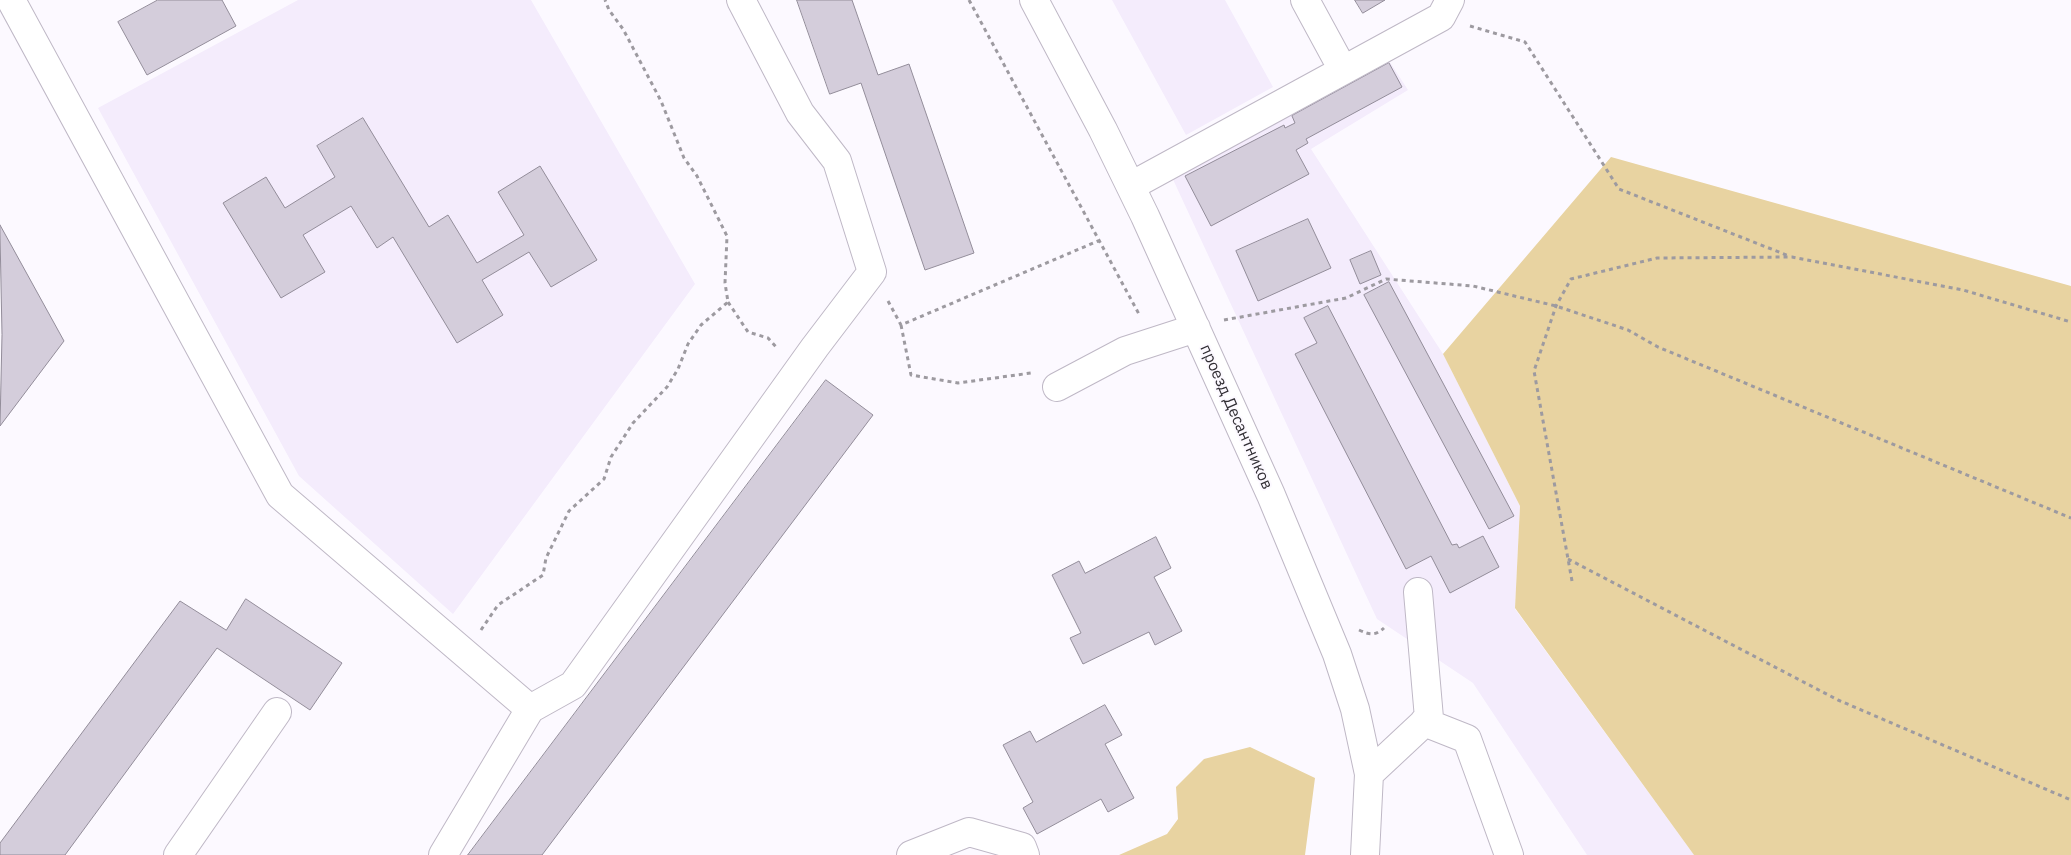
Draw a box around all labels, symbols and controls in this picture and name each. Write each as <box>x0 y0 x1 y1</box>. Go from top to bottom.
street label: проезд Десантников <box>1195 342 1277 492</box>

